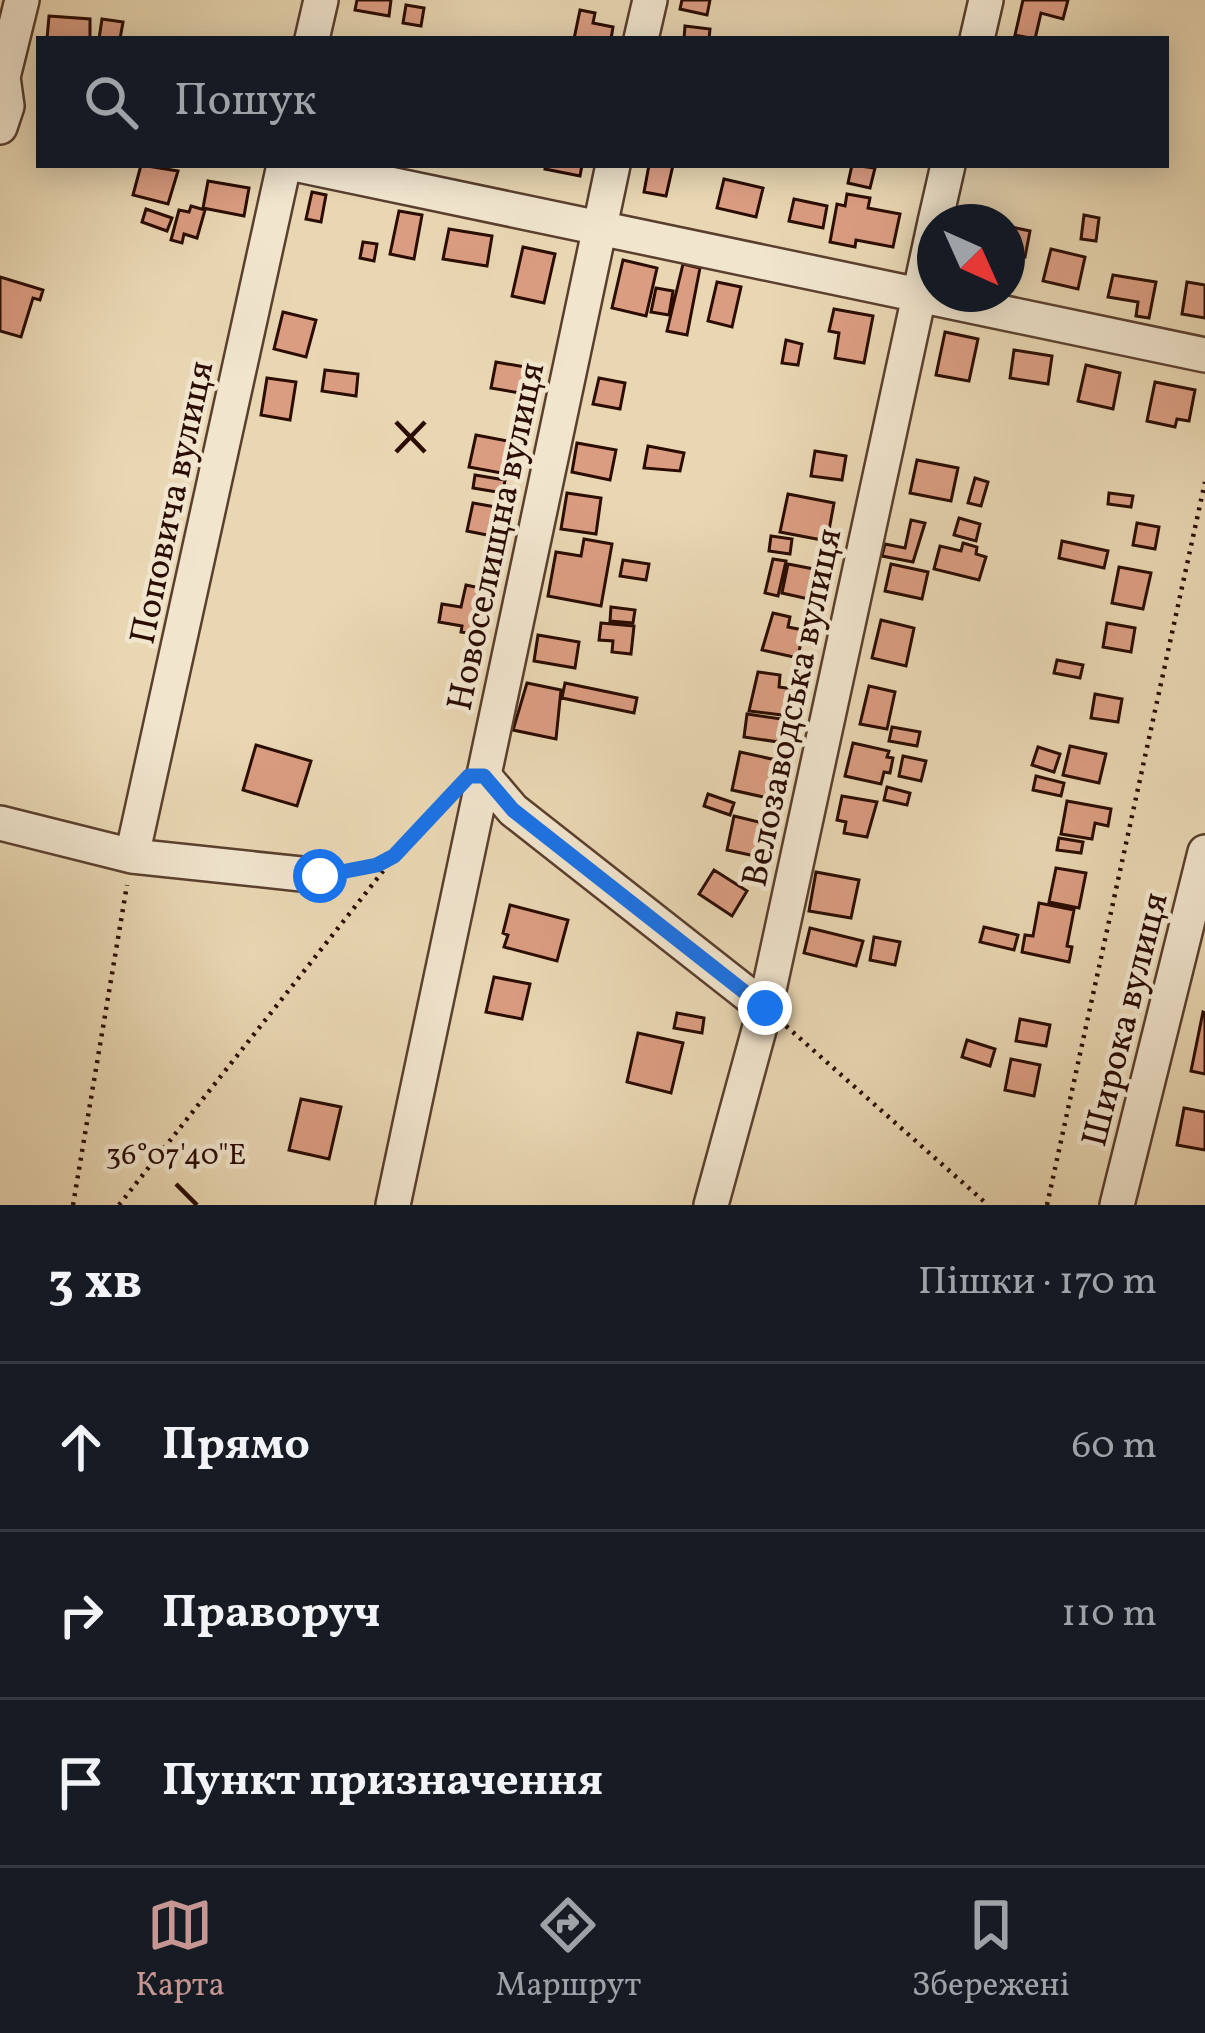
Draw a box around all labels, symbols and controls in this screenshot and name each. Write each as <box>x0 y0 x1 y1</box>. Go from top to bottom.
search box <box>36 36 1169 168</box>
icon: search <box>78 69 144 135</box>
text: Пошук <box>174 71 317 134</box>
north arrow <box>917 204 1025 312</box>
street label: Поповича вулиця <box>119 357 228 649</box>
street label: Новоселищна вулиця <box>437 358 559 715</box>
street label: Велозаводська вулиця <box>731 524 856 892</box>
route start <box>293 849 347 903</box>
street label: Широка вулиця <box>1071 888 1183 1152</box>
route end <box>738 981 792 1035</box>
text: 36°07'40"E <box>106 1135 246 1177</box>
text: 3 хв <box>48 1248 142 1319</box>
text: Пішки · 170 m <box>918 1256 1157 1310</box>
icon: ahead <box>48 1414 114 1480</box>
text: Прямо <box>162 1415 310 1478</box>
text: 60 m <box>1072 1420 1157 1474</box>
icon: right <box>48 1582 114 1648</box>
text: Праворуч <box>162 1583 381 1646</box>
text: 110 m <box>1061 1588 1157 1642</box>
icon: arrive <box>48 1750 114 1816</box>
text: Пункт призначення <box>162 1751 603 1814</box>
tab: Карта <box>135 1892 225 2010</box>
tab: Маршрут <box>495 1892 641 2010</box>
tab: Збережені <box>912 1892 1070 2010</box>

